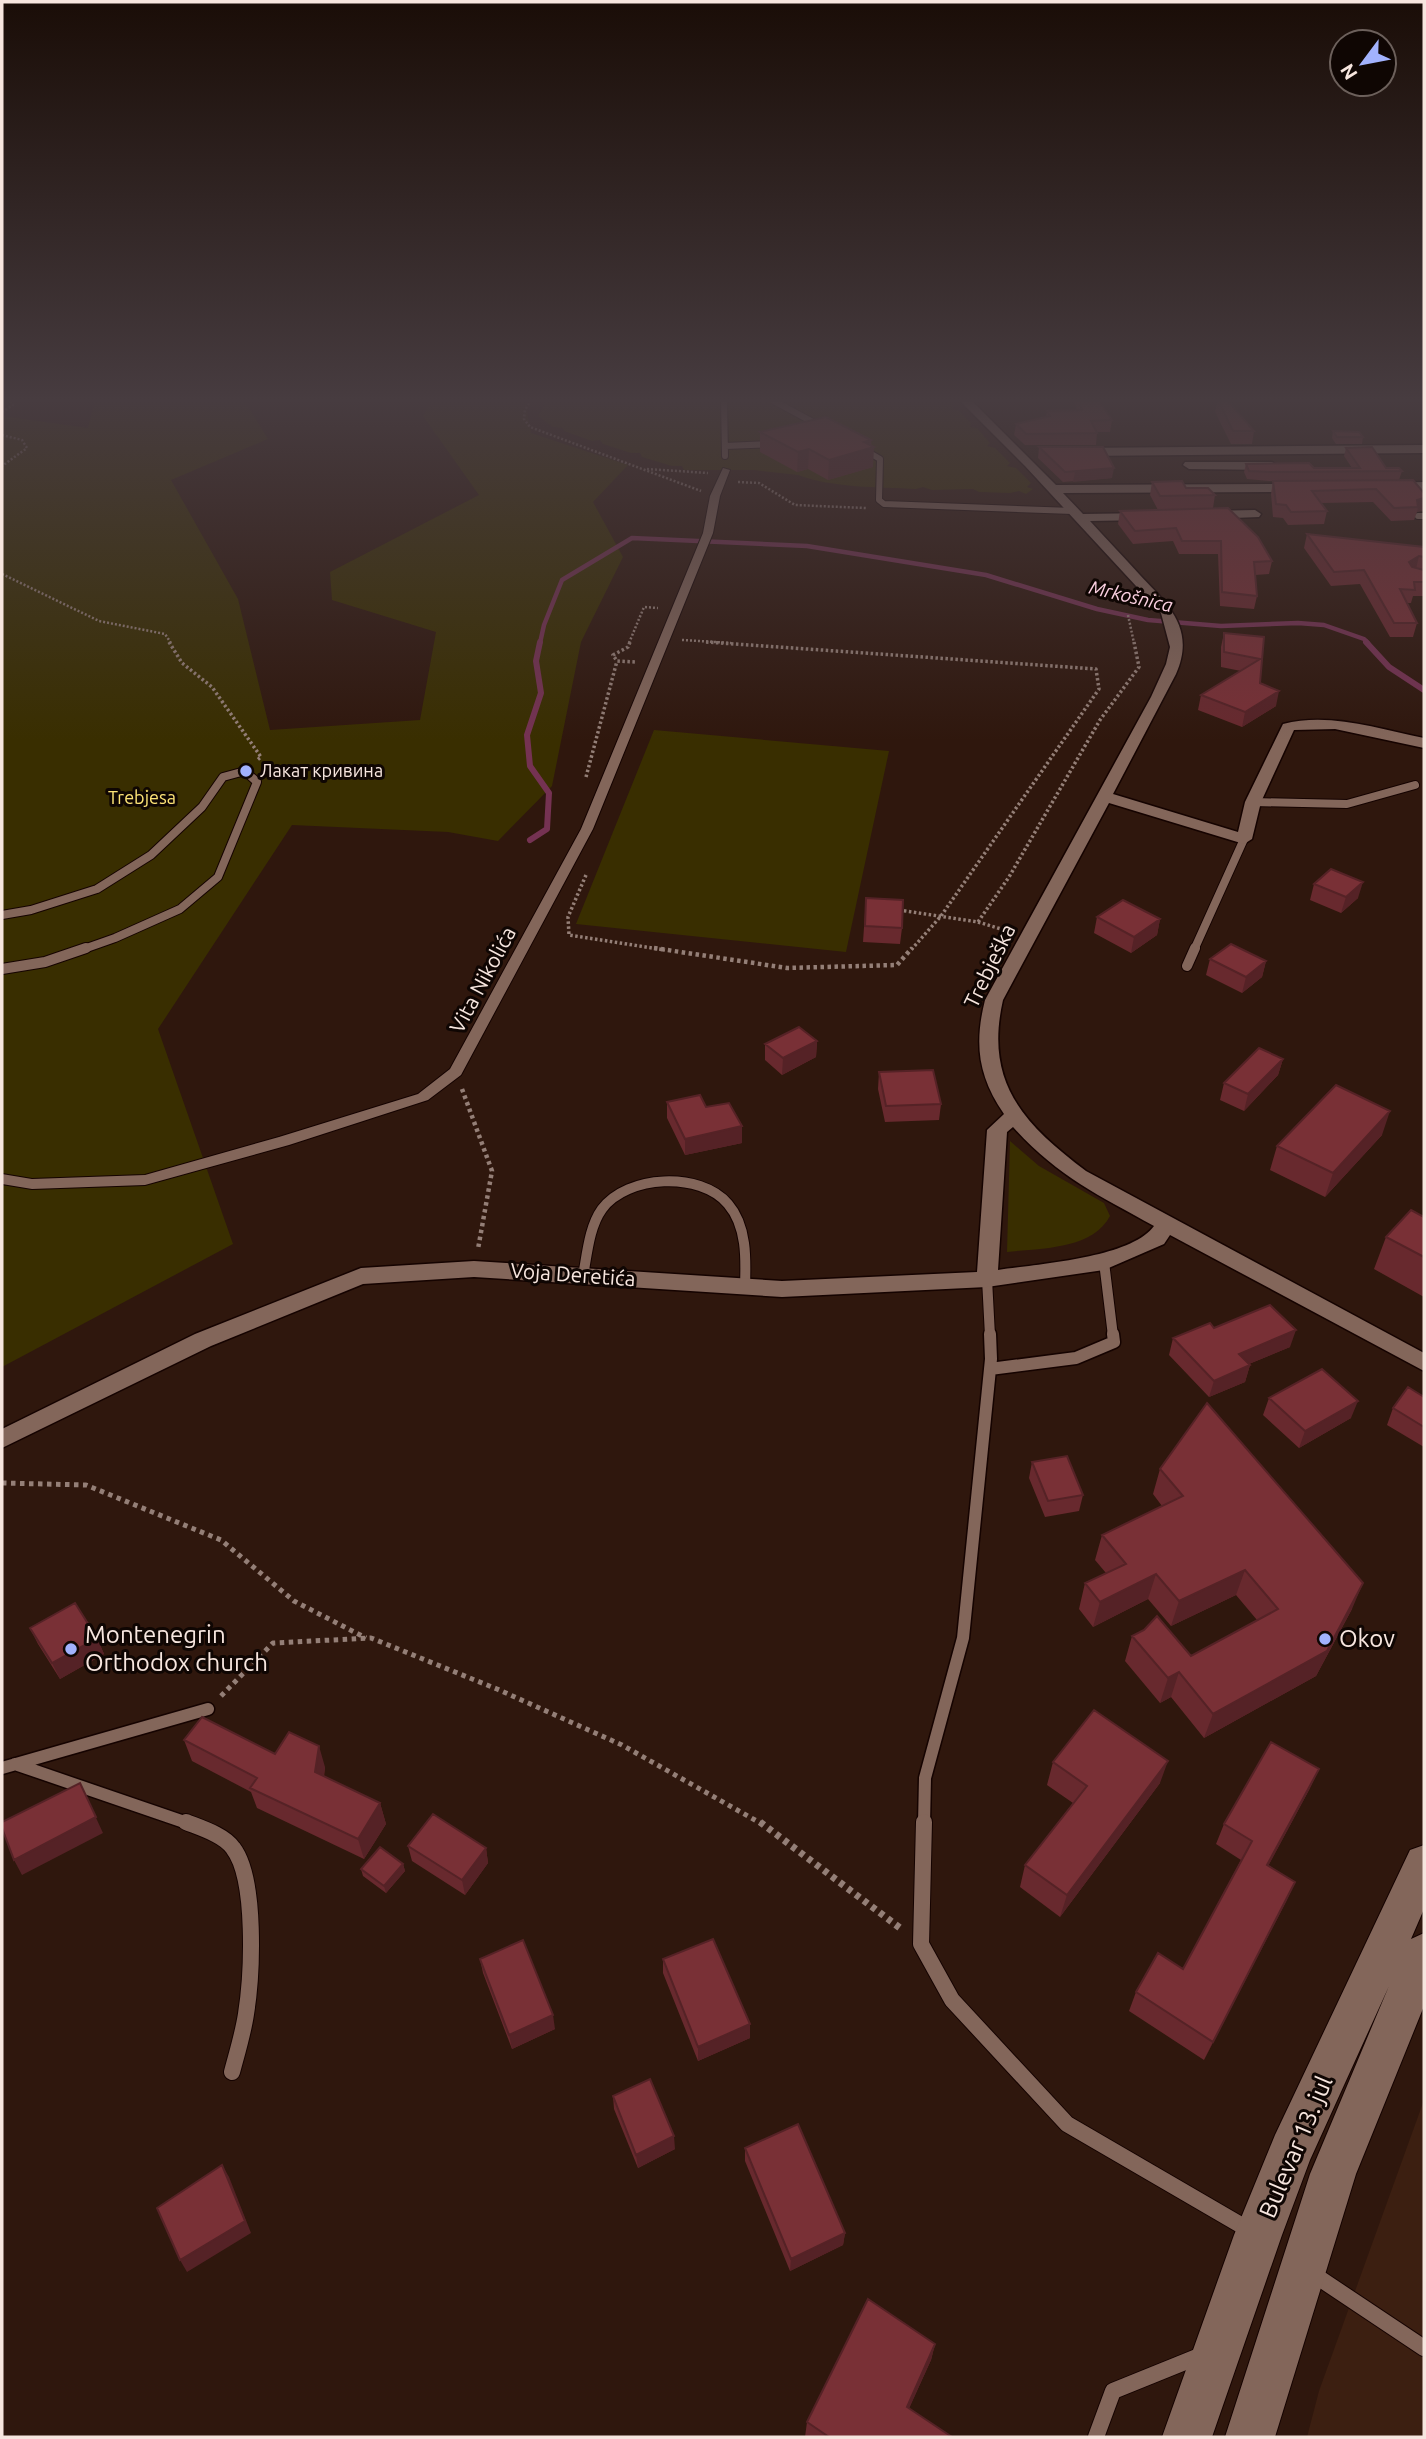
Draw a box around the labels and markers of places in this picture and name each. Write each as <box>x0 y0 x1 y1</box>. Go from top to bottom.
place label: Лакат кривина <box>260 760 383 780</box>
marker: Лакат кривина <box>238 763 254 779</box>
place label: Montenegrin Orthodox church <box>85 1621 268 1676</box>
place label: Okov <box>1339 1625 1395 1652</box>
marker: Okov <box>1317 1631 1333 1647</box>
marker: Montenegrin Orthodox church <box>63 1641 79 1657</box>

